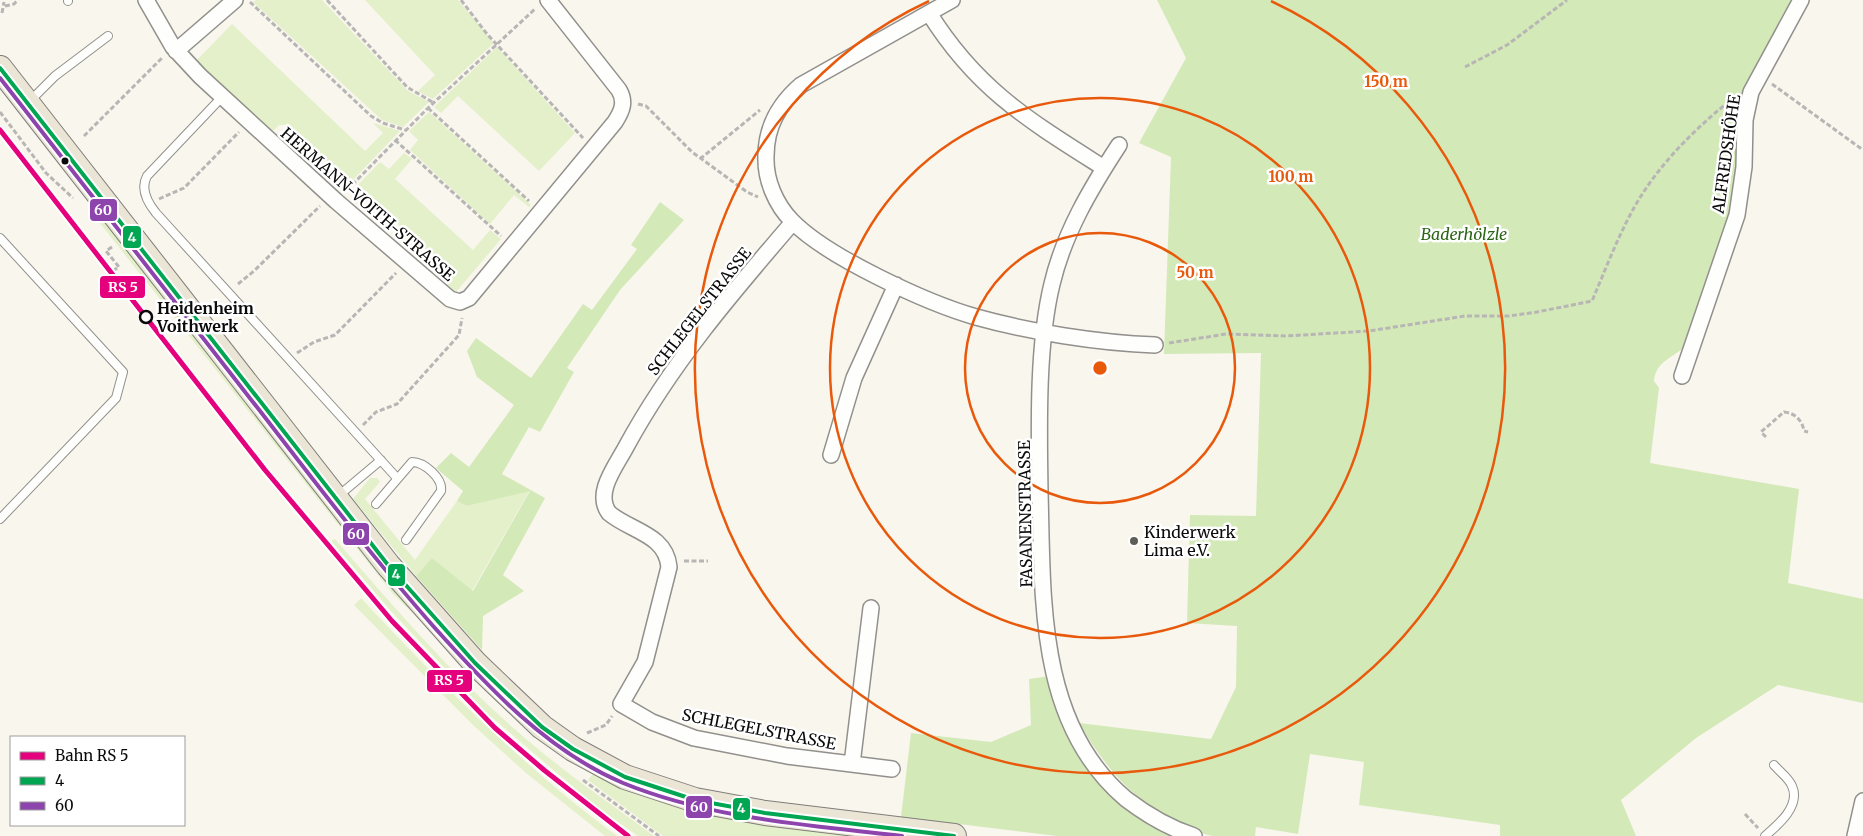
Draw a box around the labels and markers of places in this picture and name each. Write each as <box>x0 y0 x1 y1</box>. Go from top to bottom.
unlabelled marker <box>60 156 70 166</box>
place label: Heidenheim Voithwerk <box>156 298 254 336</box>
marker: Heidenheim Voithwerk <box>139 310 153 324</box>
centre of rings <box>1091 359 1109 377</box>
place label: Kinderwerk Lima e.V. <box>1144 522 1237 560</box>
marker: Kinderwerk Lima e.V. <box>1128 535 1140 547</box>

